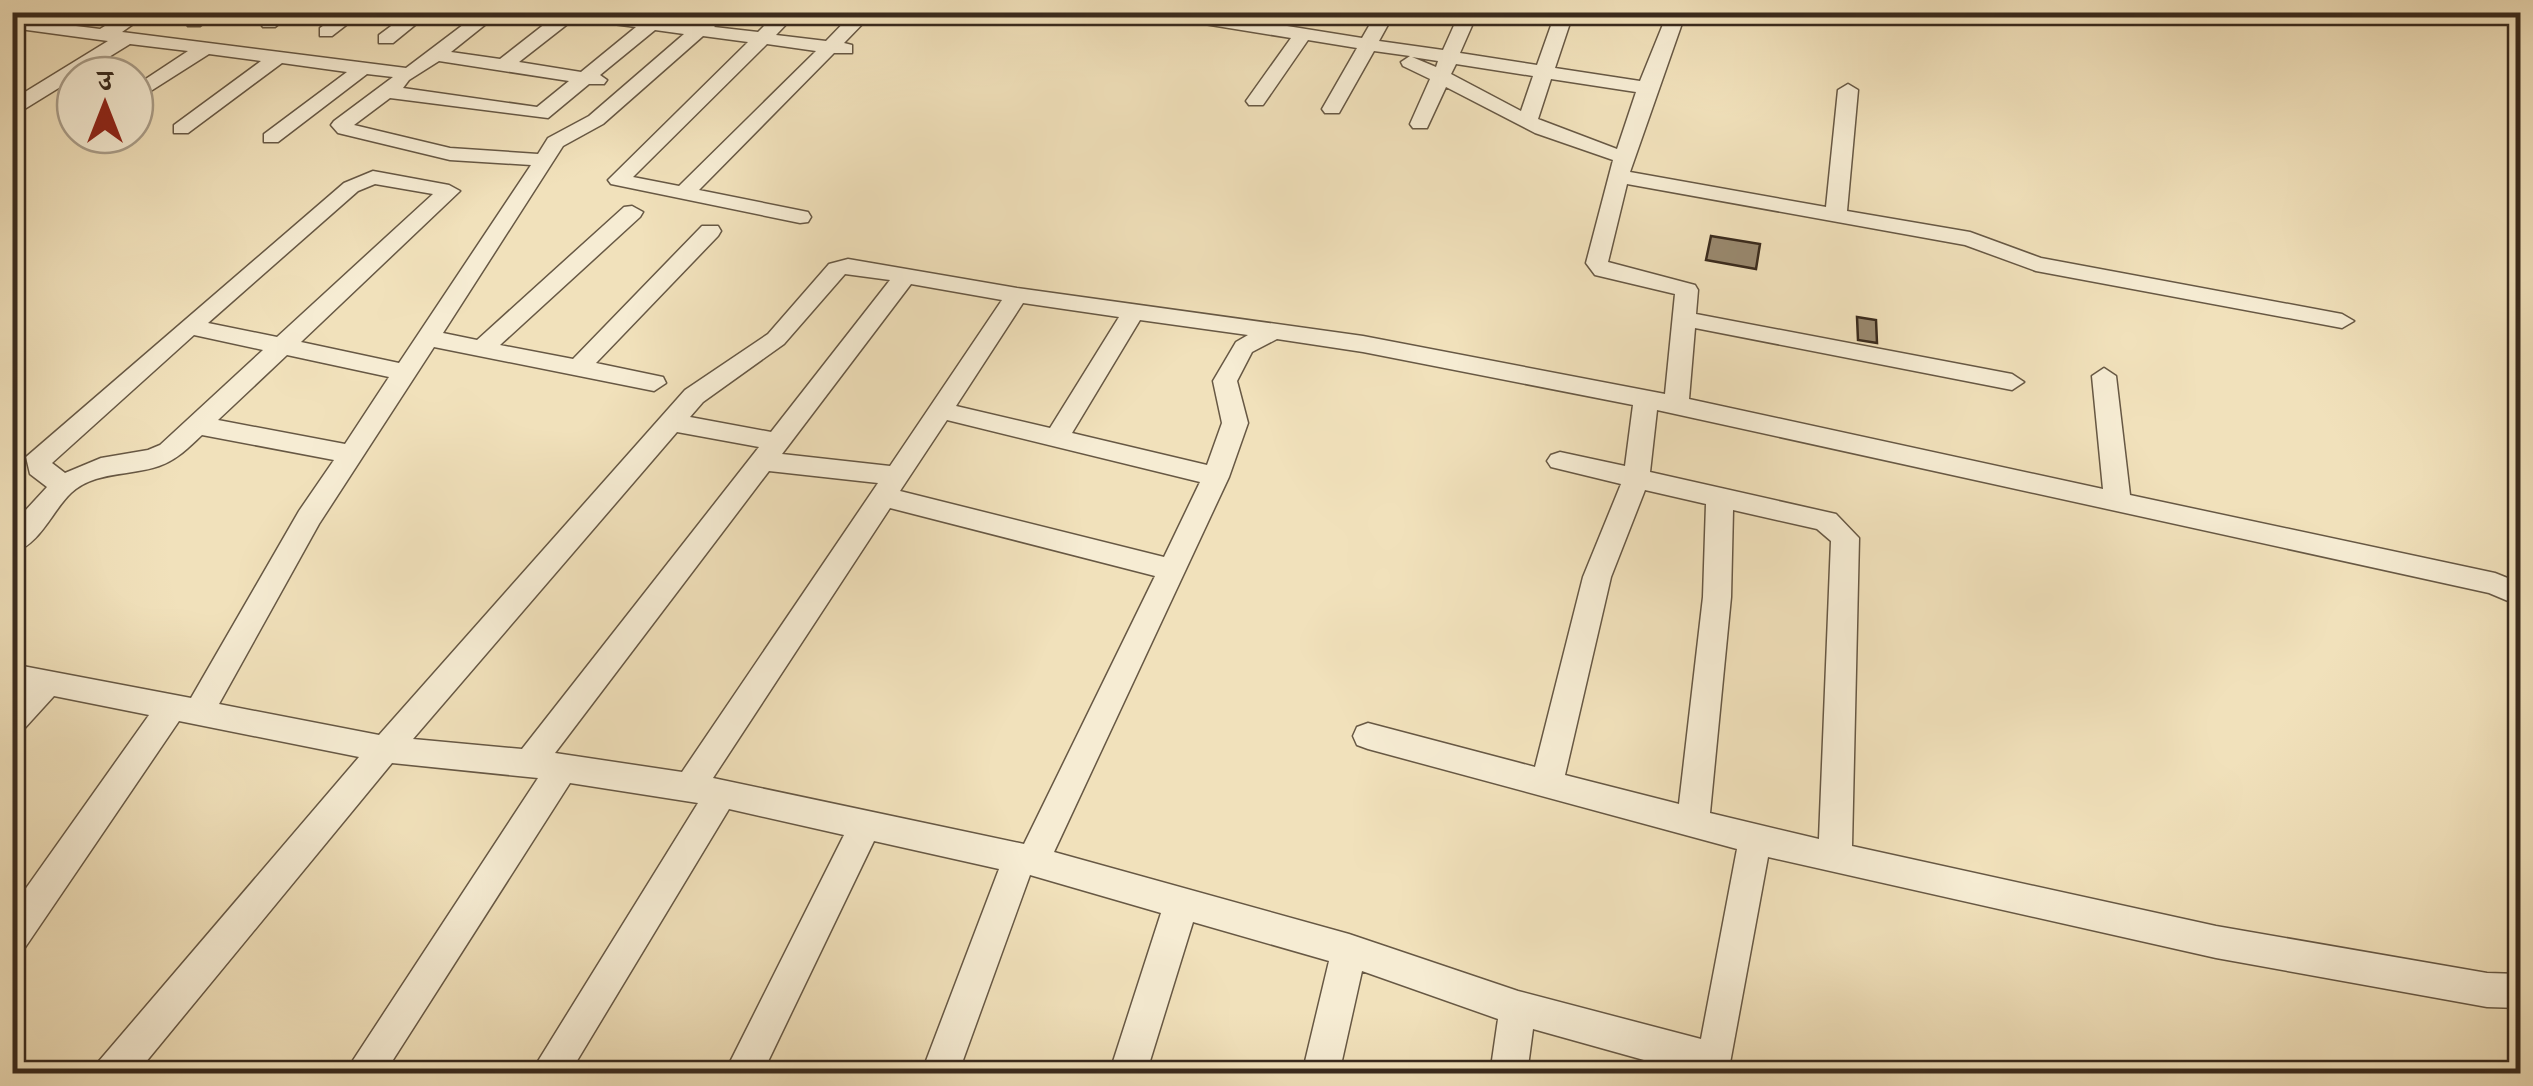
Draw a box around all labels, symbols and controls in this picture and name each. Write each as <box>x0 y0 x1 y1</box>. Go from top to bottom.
north arrow <box>55 55 155 155</box>
text: उ <box>96 64 114 99</box>

